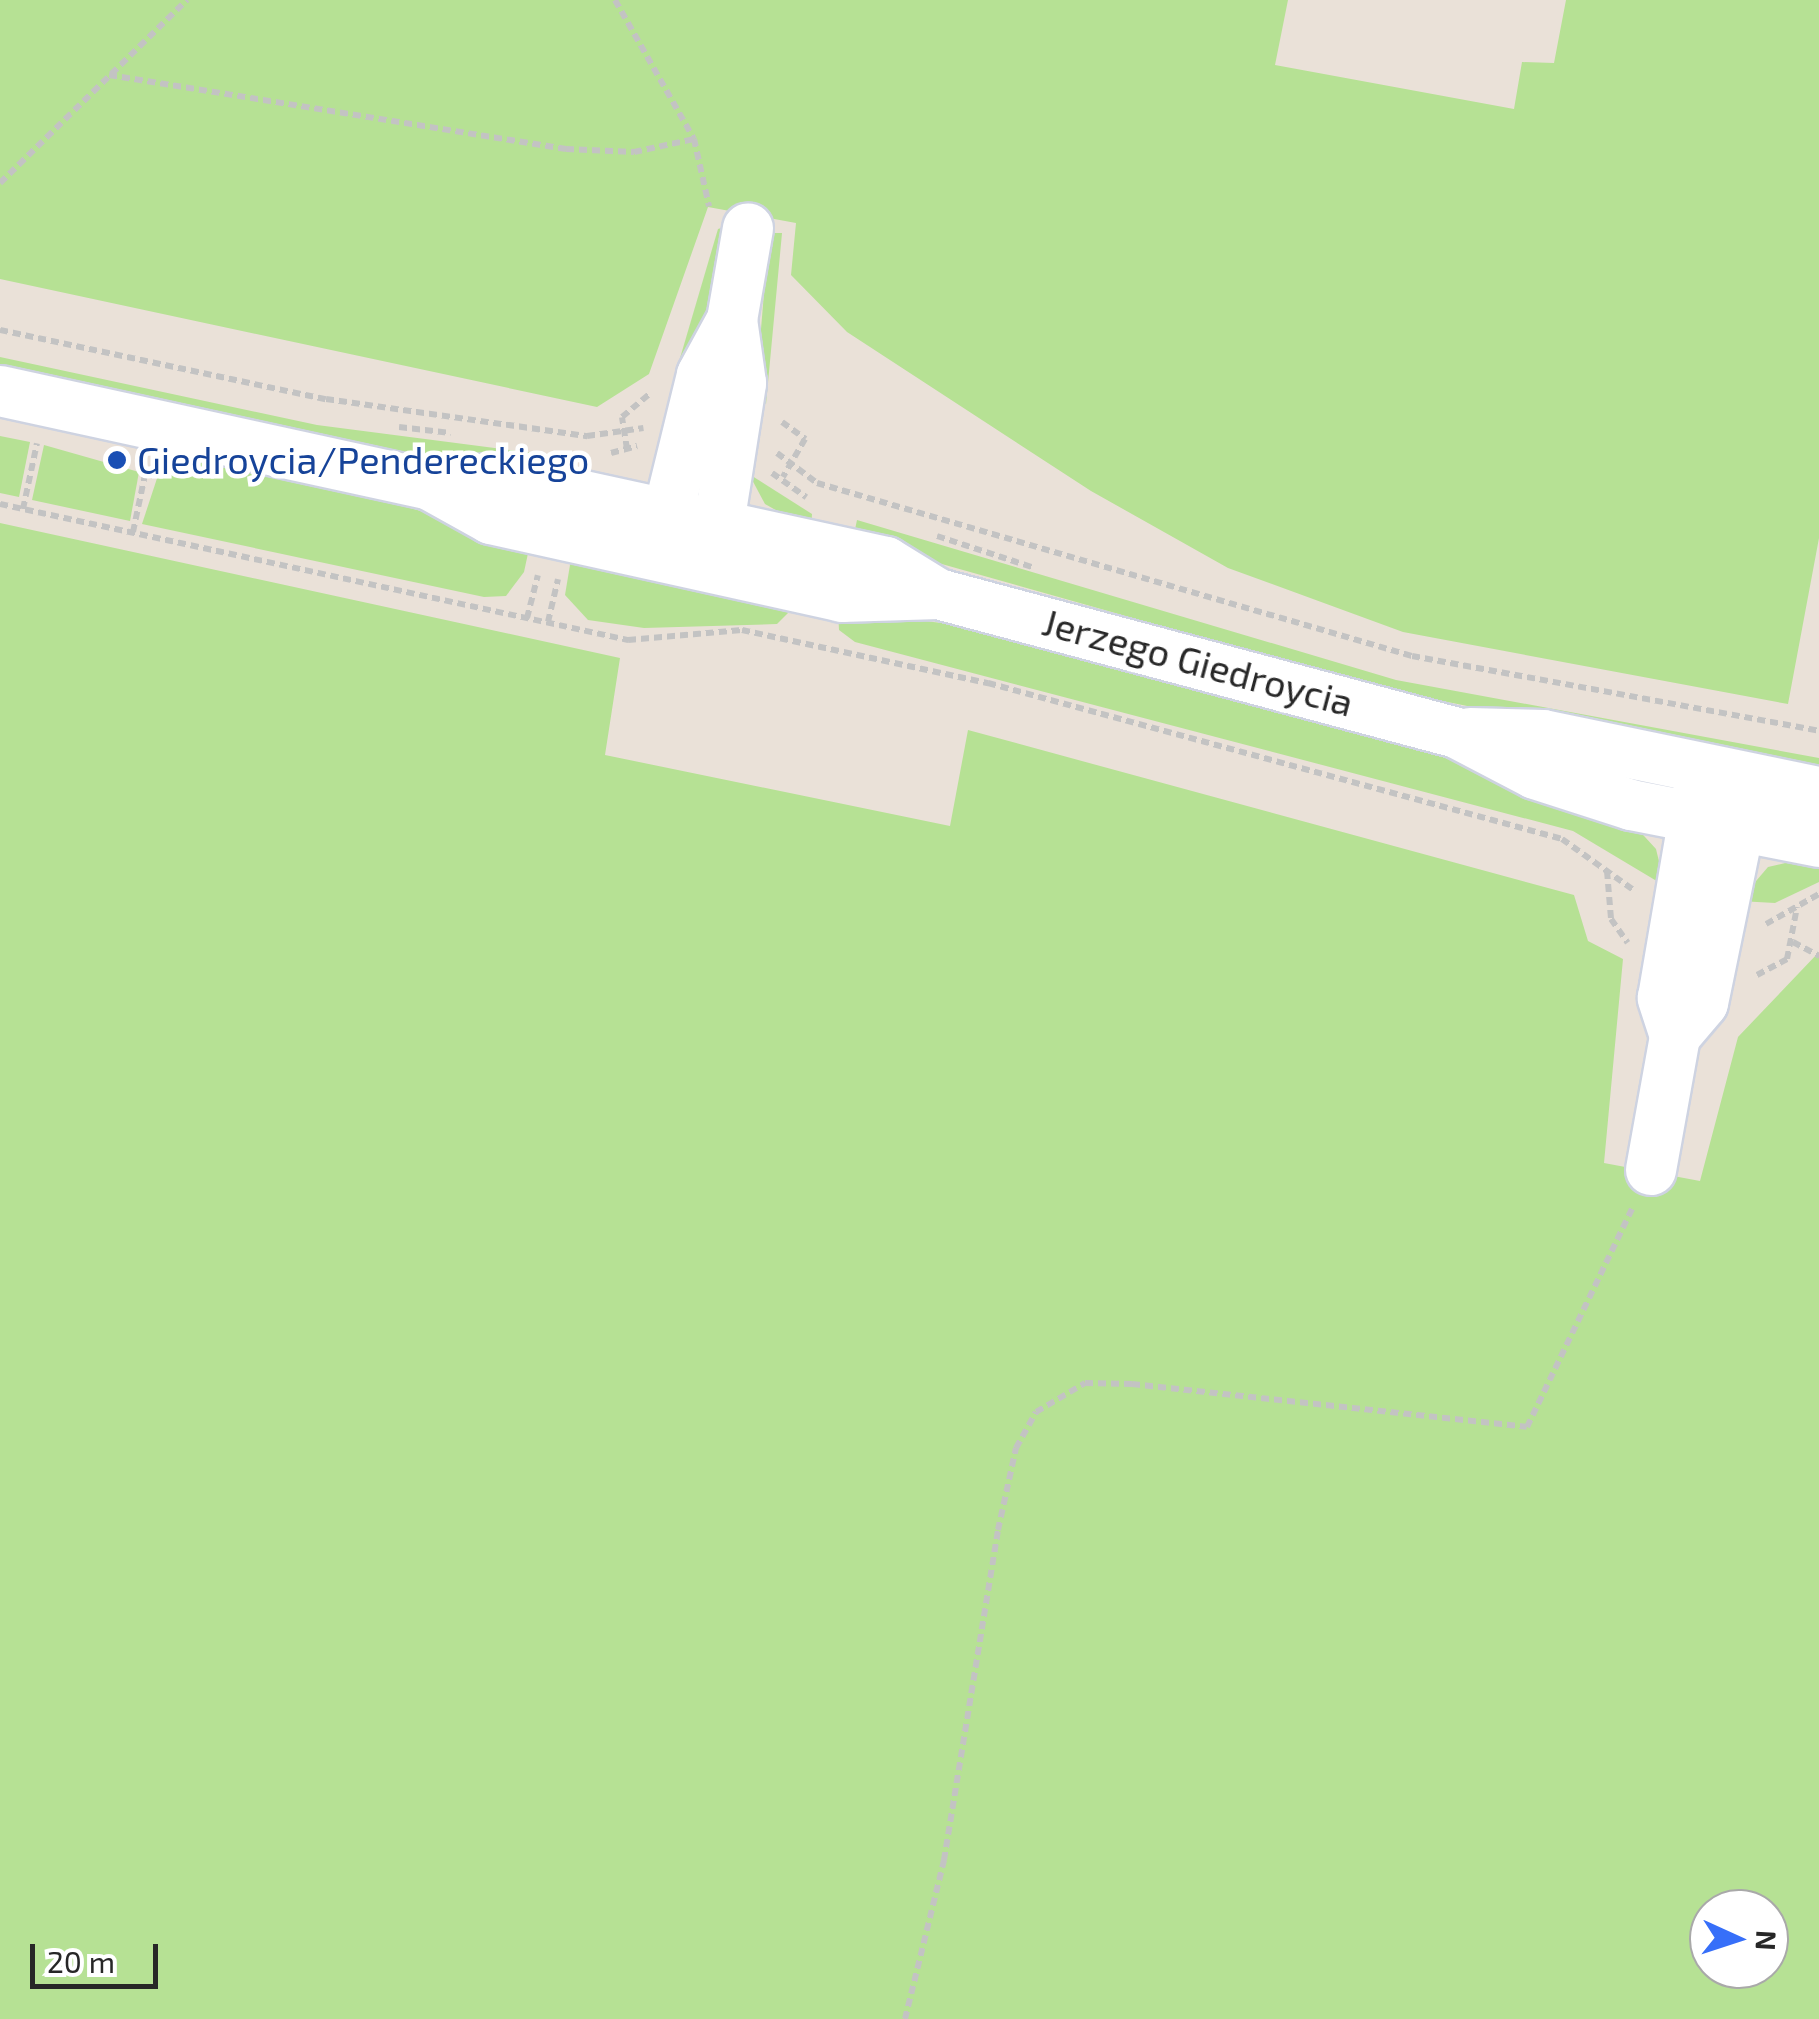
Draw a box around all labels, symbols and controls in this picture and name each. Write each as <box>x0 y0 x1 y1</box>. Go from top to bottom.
place label: Giedroycia/Pendereckiego <box>137 437 589 483</box>
marker: Giedroycia/Pendereckiego <box>106 449 128 471</box>
street label: Jerzego Giedroycia <box>1038 599 1358 725</box>
north arrow <box>1689 1889 1789 1989</box>
scale bar <box>35 1924 162 1986</box>
text: N <box>1749 1929 1784 1951</box>
text: 20 m <box>47 1943 115 1979</box>

